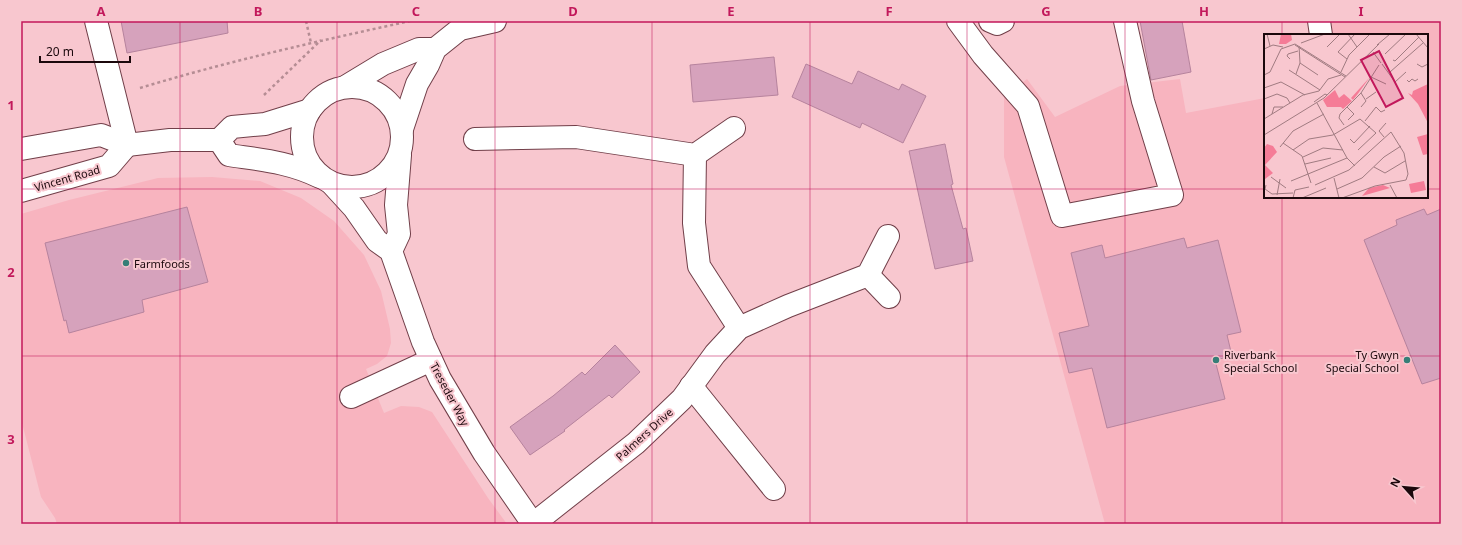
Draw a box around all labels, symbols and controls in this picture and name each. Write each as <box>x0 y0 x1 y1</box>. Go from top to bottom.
text: A <box>97 2 106 20</box>
text: B <box>254 2 262 20</box>
text: C <box>412 2 420 20</box>
text: D <box>568 2 578 20</box>
text: E <box>727 2 735 20</box>
text: F <box>885 2 893 20</box>
text: G <box>1041 2 1051 20</box>
text: H <box>1199 2 1209 20</box>
text: I <box>1358 2 1364 20</box>
inset map <box>1264 34 1428 198</box>
scale bar <box>40 38 130 64</box>
text: 20 m <box>46 43 74 60</box>
text: 1 <box>7 96 15 114</box>
street label: Vincent Road <box>32 161 102 195</box>
place label: Farmfoods <box>134 256 190 271</box>
marker: Farmfoods <box>121 258 131 268</box>
text: 2 <box>7 263 15 281</box>
place label: Riverbank Special School <box>1224 347 1297 375</box>
place label: Ty Gwyn Special School <box>1326 347 1399 375</box>
marker: Riverbank Special School <box>1211 355 1221 365</box>
marker: Ty Gwyn Special School <box>1402 355 1412 365</box>
street label: Treseder Way <box>427 360 473 429</box>
street label: Palmers Drive <box>612 404 676 464</box>
text: 3 <box>7 430 15 448</box>
north arrow <box>1384 467 1424 507</box>
text: N <box>1386 475 1403 490</box>

